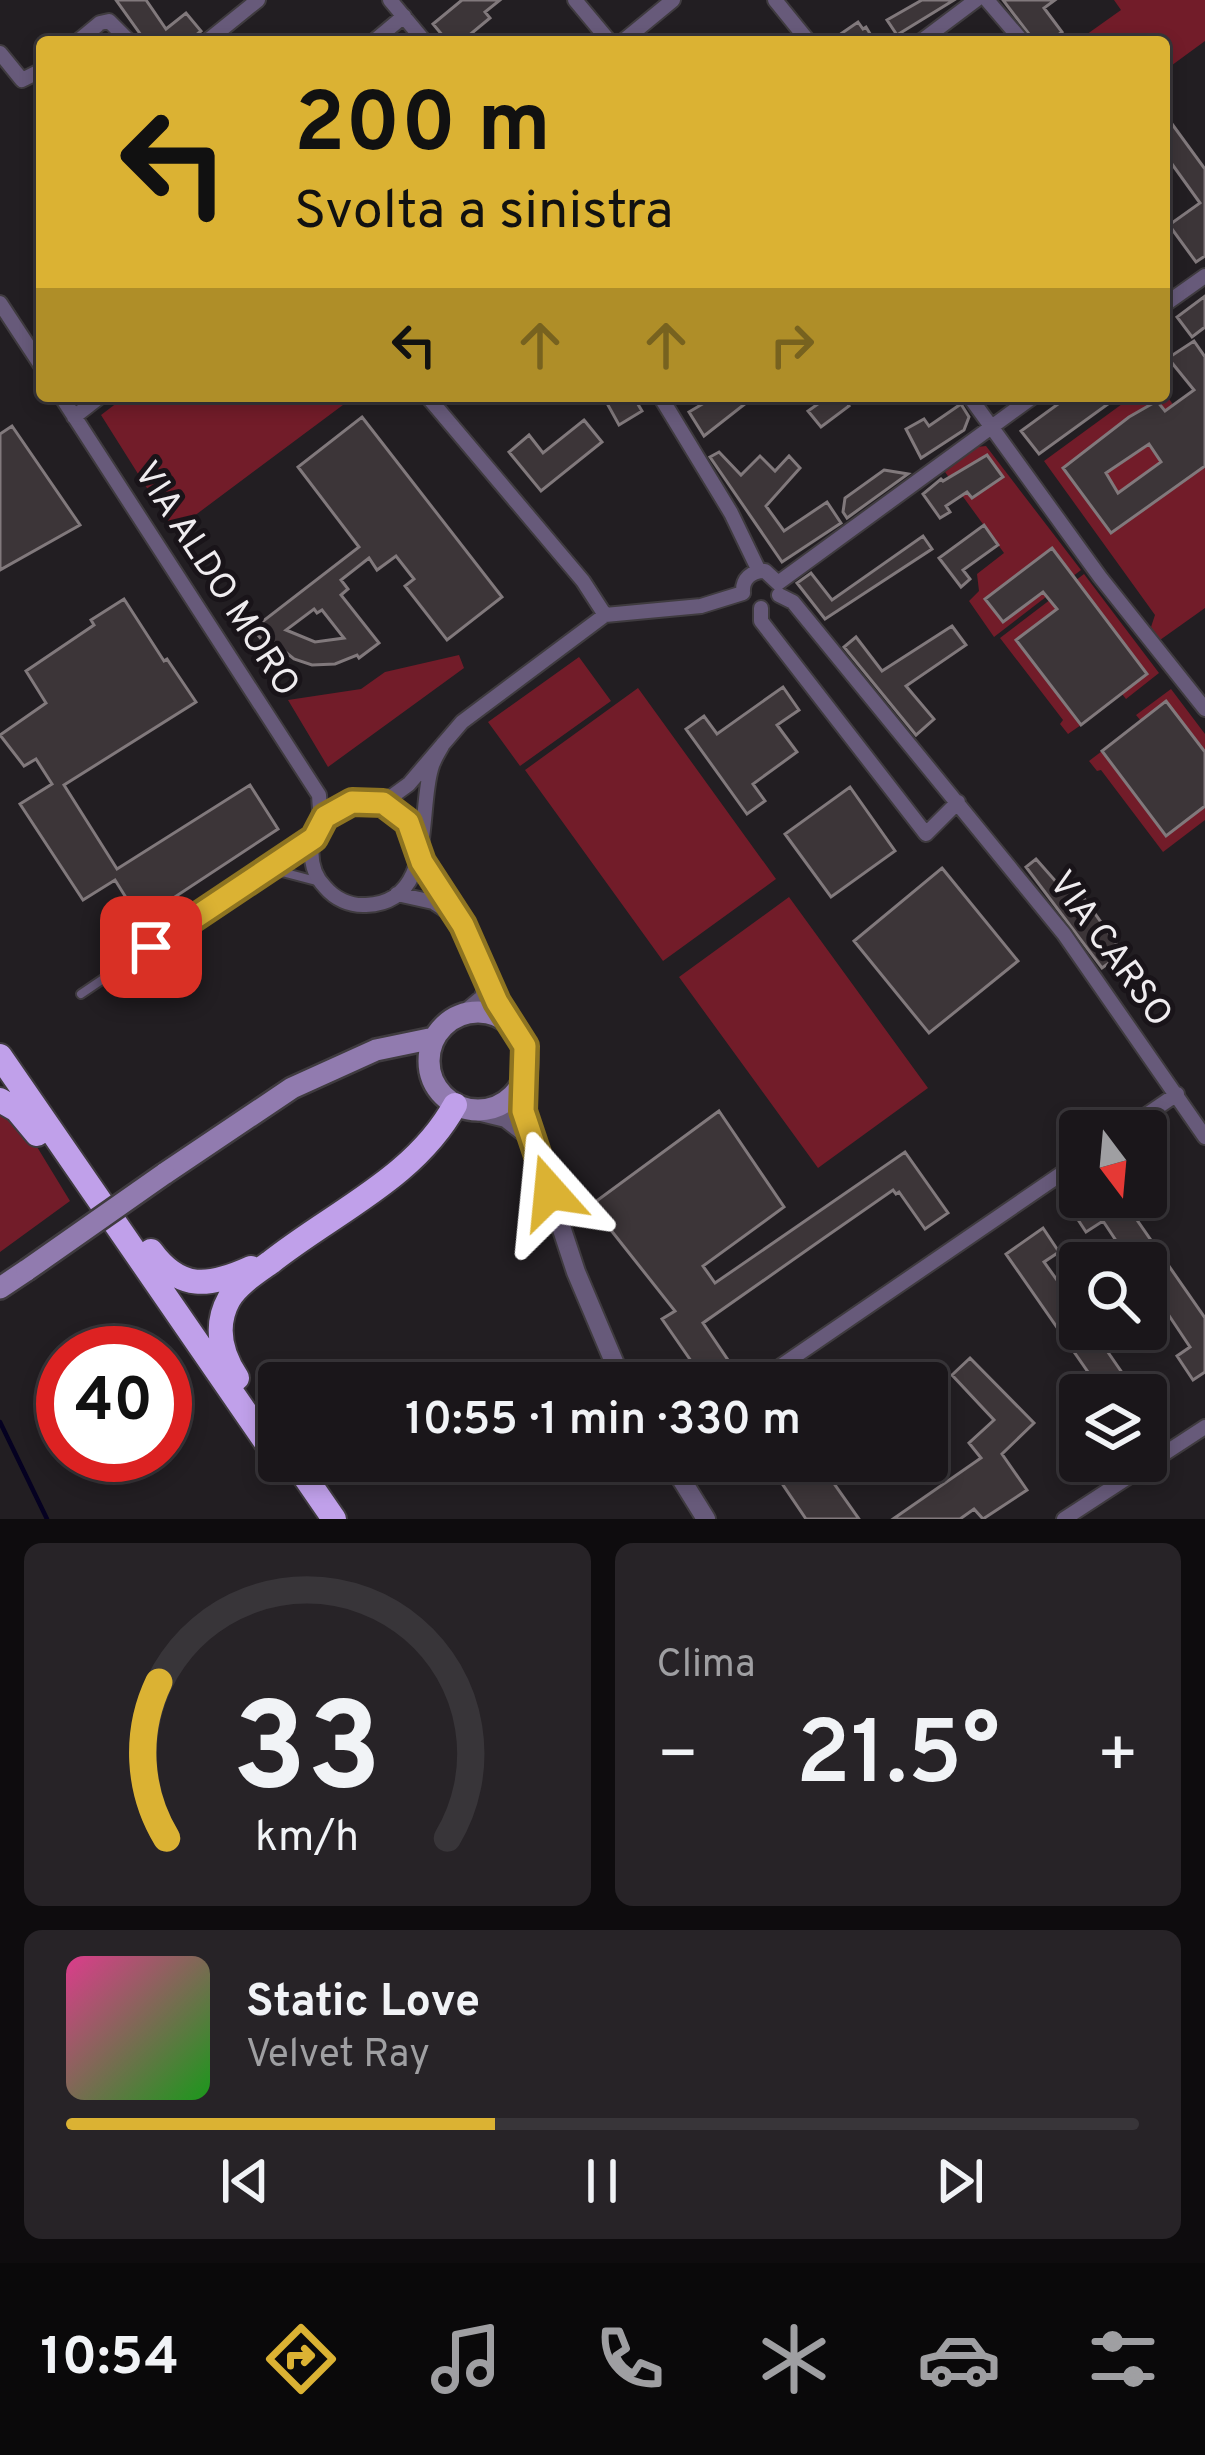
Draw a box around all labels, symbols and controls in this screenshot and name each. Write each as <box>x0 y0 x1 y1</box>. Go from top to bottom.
text: 200 m <box>294 75 551 181</box>
icon: left <box>96 84 252 240</box>
text: Svolta a sinistra <box>294 179 674 248</box>
icon: left <box>381 312 447 378</box>
icon: ahead <box>507 312 573 378</box>
icon: ahead <box>633 312 699 378</box>
icon: right <box>759 312 825 378</box>
street label: VIA ALDO MORO <box>122 454 308 706</box>
street label: VIA CARSO <box>1037 863 1181 1037</box>
pin <box>100 896 202 998</box>
icon: arrive <box>118 914 184 980</box>
north arrow <box>1059 1110 1167 1218</box>
map controls <box>1059 1110 1167 1482</box>
position arrow <box>487 1129 613 1255</box>
button: search <box>1059 1242 1167 1350</box>
speed limit sign: 40 <box>36 1326 192 1482</box>
button: layers <box>1059 1374 1167 1482</box>
text: 10:55 · 1 min · 330 m <box>405 1393 801 1450</box>
text: Clima <box>657 1642 756 1691</box>
text: 33 <box>232 1677 382 1835</box>
text: 21.5° <box>796 1702 1000 1815</box>
text: − <box>657 1717 699 1800</box>
text: + <box>1096 1717 1139 1800</box>
text: km/h <box>255 1811 359 1865</box>
text: Static Love <box>246 1975 480 2032</box>
text: Velvet Ray <box>246 2032 430 2081</box>
icon: previous <box>212 2148 278 2214</box>
icon: pause <box>569 2148 635 2214</box>
icon: next <box>927 2148 993 2214</box>
icon: directions <box>259 2317 343 2401</box>
icon: music <box>424 2317 508 2401</box>
icon: phone <box>588 2317 672 2401</box>
icon: climate <box>752 2317 836 2401</box>
icon: car <box>917 2317 1001 2401</box>
icon: filters <box>1081 2317 1165 2401</box>
text: 10:54 <box>40 2325 179 2394</box>

